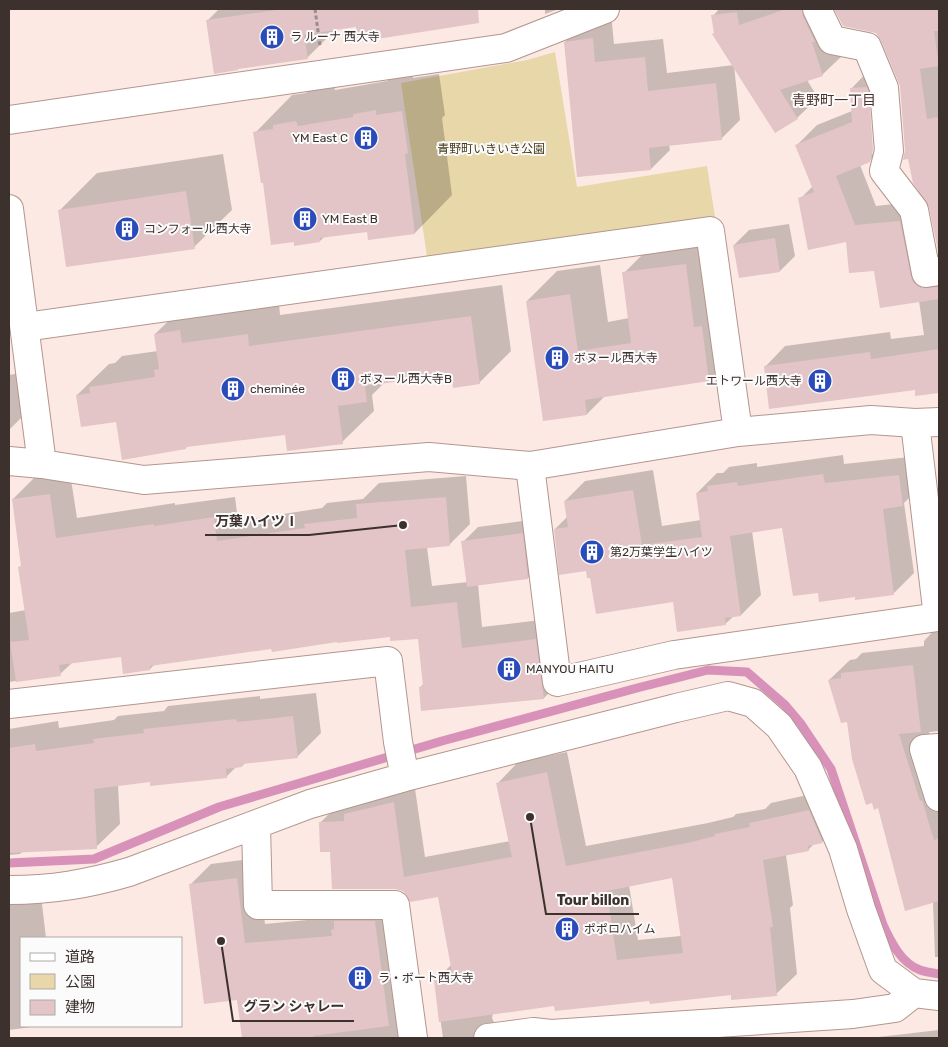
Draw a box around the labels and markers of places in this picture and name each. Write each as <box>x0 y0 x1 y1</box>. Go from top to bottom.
building icon: ラ ルーナ 西大寺 <box>259 24 285 50</box>
place label: ラ ルーナ 西大寺 <box>290 30 380 44</box>
building icon: YM East C <box>353 125 379 151</box>
place label: YM East C <box>292 131 348 145</box>
building icon: YM East B <box>292 206 318 232</box>
place label: YM East B <box>322 212 378 226</box>
building icon: コンフォール西大寺 <box>114 216 140 242</box>
place label: コンフォール西大寺 <box>144 222 252 236</box>
building icon: ボヌール西大寺 <box>544 345 570 371</box>
place label: ボヌール西大寺 <box>574 351 658 365</box>
building icon: ボヌール西大寺B <box>330 366 356 392</box>
building icon: エトワール西大寺 <box>807 368 833 394</box>
place label: ボヌール西大寺B <box>360 372 452 386</box>
place label: エトワール西大寺 <box>706 374 802 388</box>
building icon: cheminée <box>220 376 246 402</box>
place label: cheminée <box>250 382 305 396</box>
callout: 万葉ハイツⅠ <box>205 506 309 535</box>
building icon: 第2万葉学生ハイツ <box>579 539 605 565</box>
place label: 第2万葉学生ハイツ <box>610 545 713 559</box>
building icon: MANYOU HAITU <box>496 656 522 682</box>
place label: MANYOU HAITU <box>526 662 614 676</box>
callout: Tour billon <box>546 885 639 914</box>
building icon: ポポロハイム <box>554 916 580 942</box>
place label: ポポロハイム <box>584 922 656 936</box>
building icon: ラ・ボート西大寺 <box>347 965 373 991</box>
place label: ラ・ボート西大寺 <box>378 971 474 985</box>
callout: グラン シャレー <box>233 992 354 1021</box>

